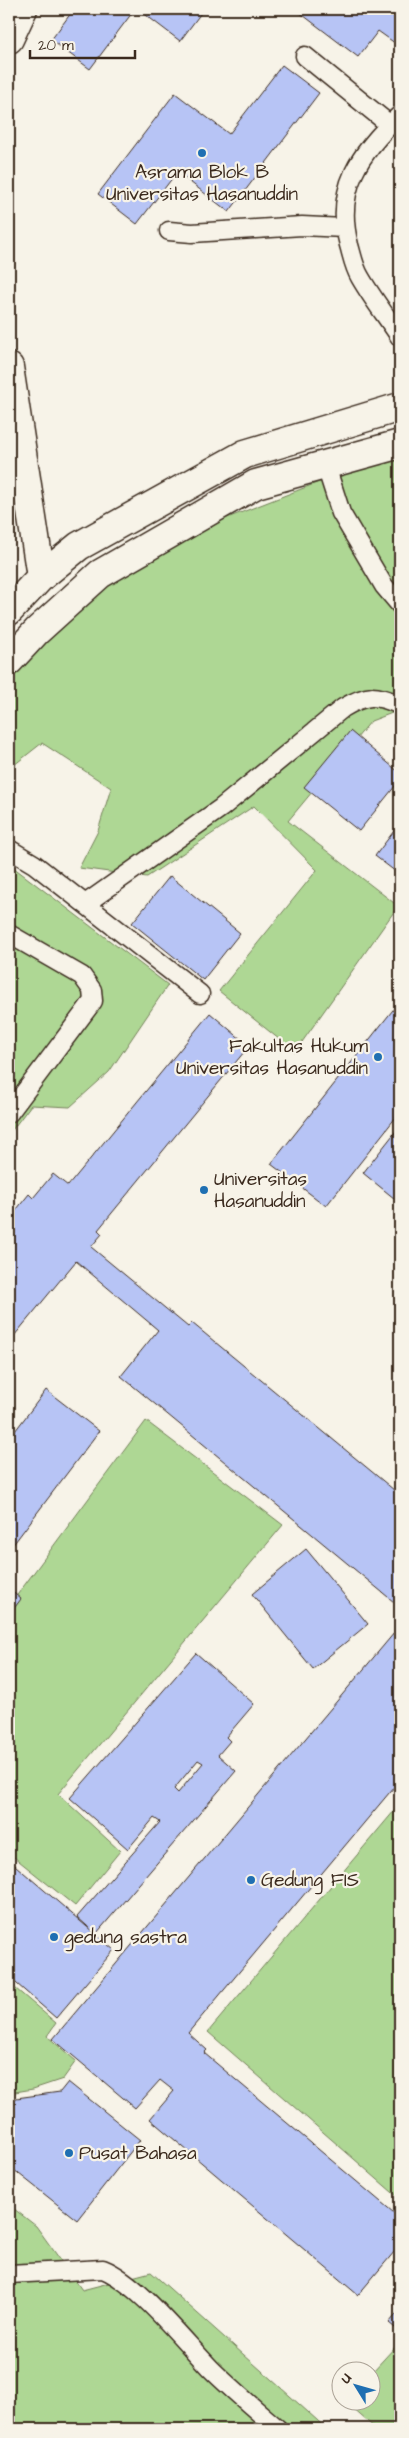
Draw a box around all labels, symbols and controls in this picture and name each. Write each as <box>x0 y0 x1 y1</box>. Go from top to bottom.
scale bar <box>30 28 135 60</box>
text: 20 m <box>38 35 74 56</box>
marker: Asrama Blok B Universitas Hasanuddin <box>196 147 208 159</box>
place label: Asrama Blok B Universitas Hasanuddin <box>106 159 298 208</box>
place label: Fakultas Hukum Universitas Hasanuddin <box>176 1033 368 1082</box>
marker: Fakultas Hukum Universitas Hasanuddin <box>372 1051 384 1063</box>
place label: Universitas Hasanuddin <box>214 1166 307 1215</box>
marker: Universitas Hasanuddin <box>198 1184 210 1196</box>
place label: Gedung FIS <box>261 1867 359 1895</box>
marker: Gedung FIS <box>245 1874 257 1886</box>
place label: gedung sastra <box>64 1924 187 1952</box>
marker: gedung sastra <box>48 1931 60 1943</box>
place label: Pusat Bahasa <box>79 2140 197 2167</box>
marker: Pusat Bahasa <box>63 2147 75 2159</box>
north arrow <box>332 2360 382 2410</box>
text: U <box>336 2370 357 2388</box>

